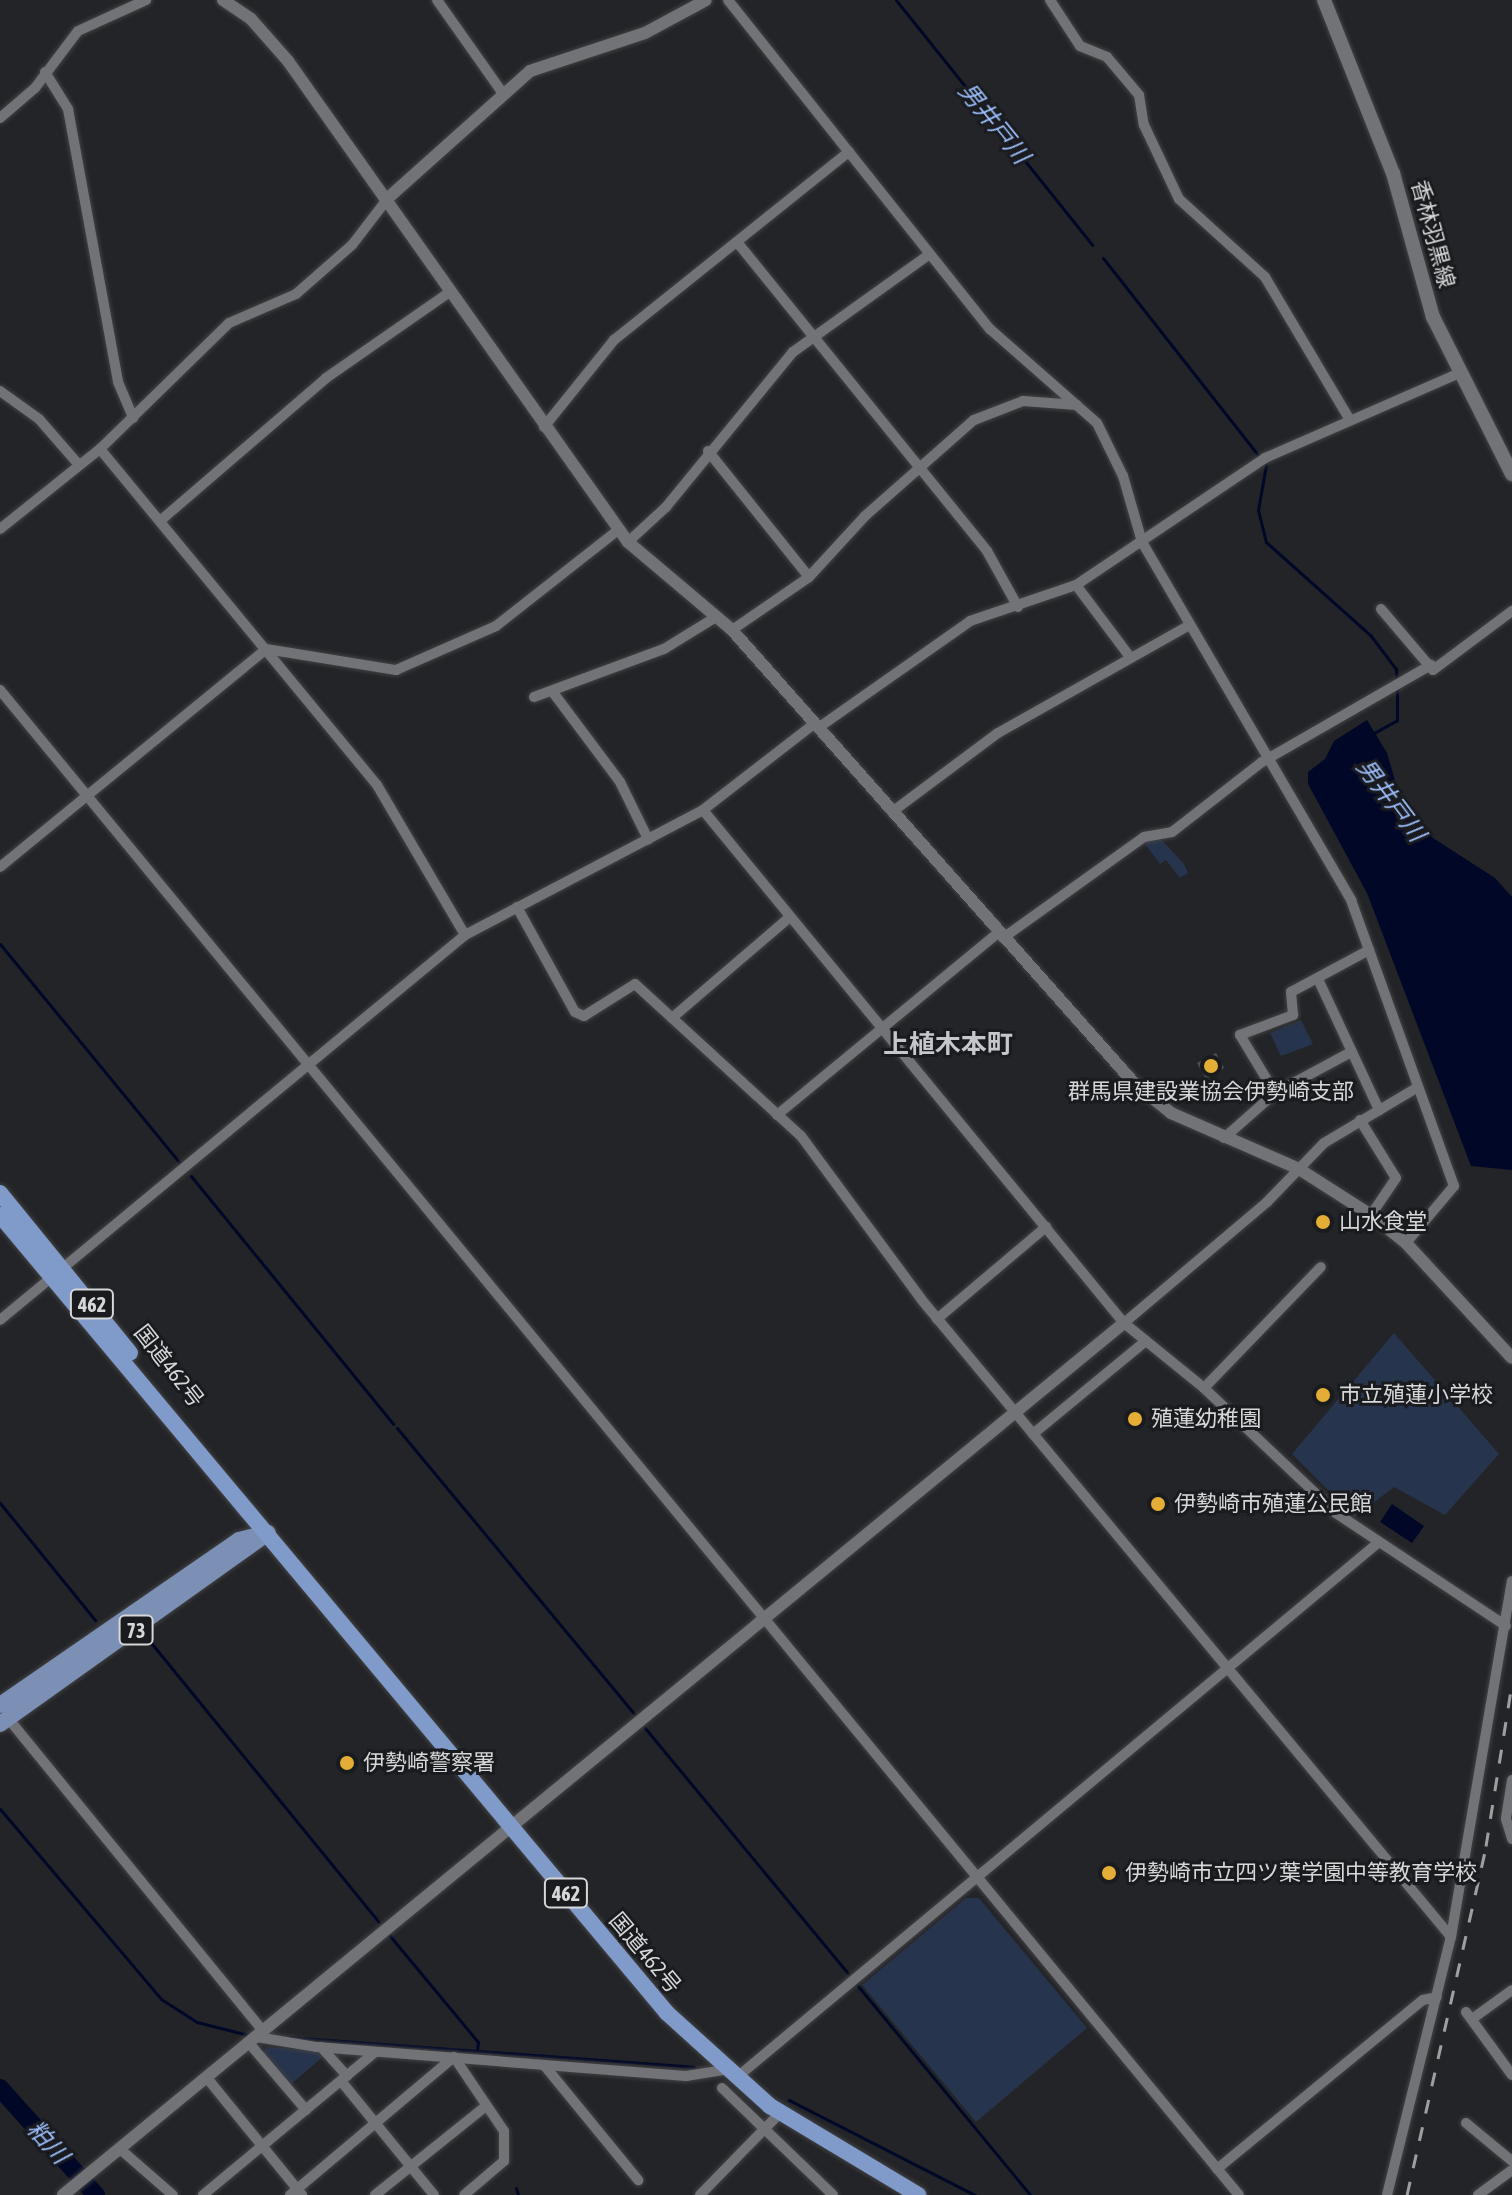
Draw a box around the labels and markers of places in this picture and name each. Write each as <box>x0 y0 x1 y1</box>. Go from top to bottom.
marker: 群馬県建設業協会伊勢崎支部 <box>1202 1057 1220 1075</box>
place label: 群馬県建設業協会伊勢崎支部 <box>1068 1079 1354 1105</box>
place label: 山水食堂 <box>1339 1209 1427 1235</box>
marker: 山水食堂 <box>1314 1213 1332 1231</box>
place label: 市立殖蓮小学校 <box>1339 1382 1493 1408</box>
marker: 市立殖蓮小学校 <box>1314 1386 1332 1404</box>
place label: 殖蓮幼稚園 <box>1151 1406 1261 1432</box>
marker: 殖蓮幼稚園 <box>1126 1410 1144 1428</box>
place label: 伊勢崎市殖蓮公民館 <box>1174 1491 1372 1517</box>
marker: 伊勢崎市殖蓮公民館 <box>1149 1495 1167 1513</box>
place label: 伊勢崎警察署 <box>363 1750 495 1776</box>
marker: 伊勢崎警察署 <box>338 1754 356 1772</box>
place label: 伊勢崎市立四ツ葉学園中等教育学校 <box>1125 1860 1477 1886</box>
marker: 伊勢崎市立四ツ葉学園中等教育学校 <box>1100 1864 1118 1882</box>

